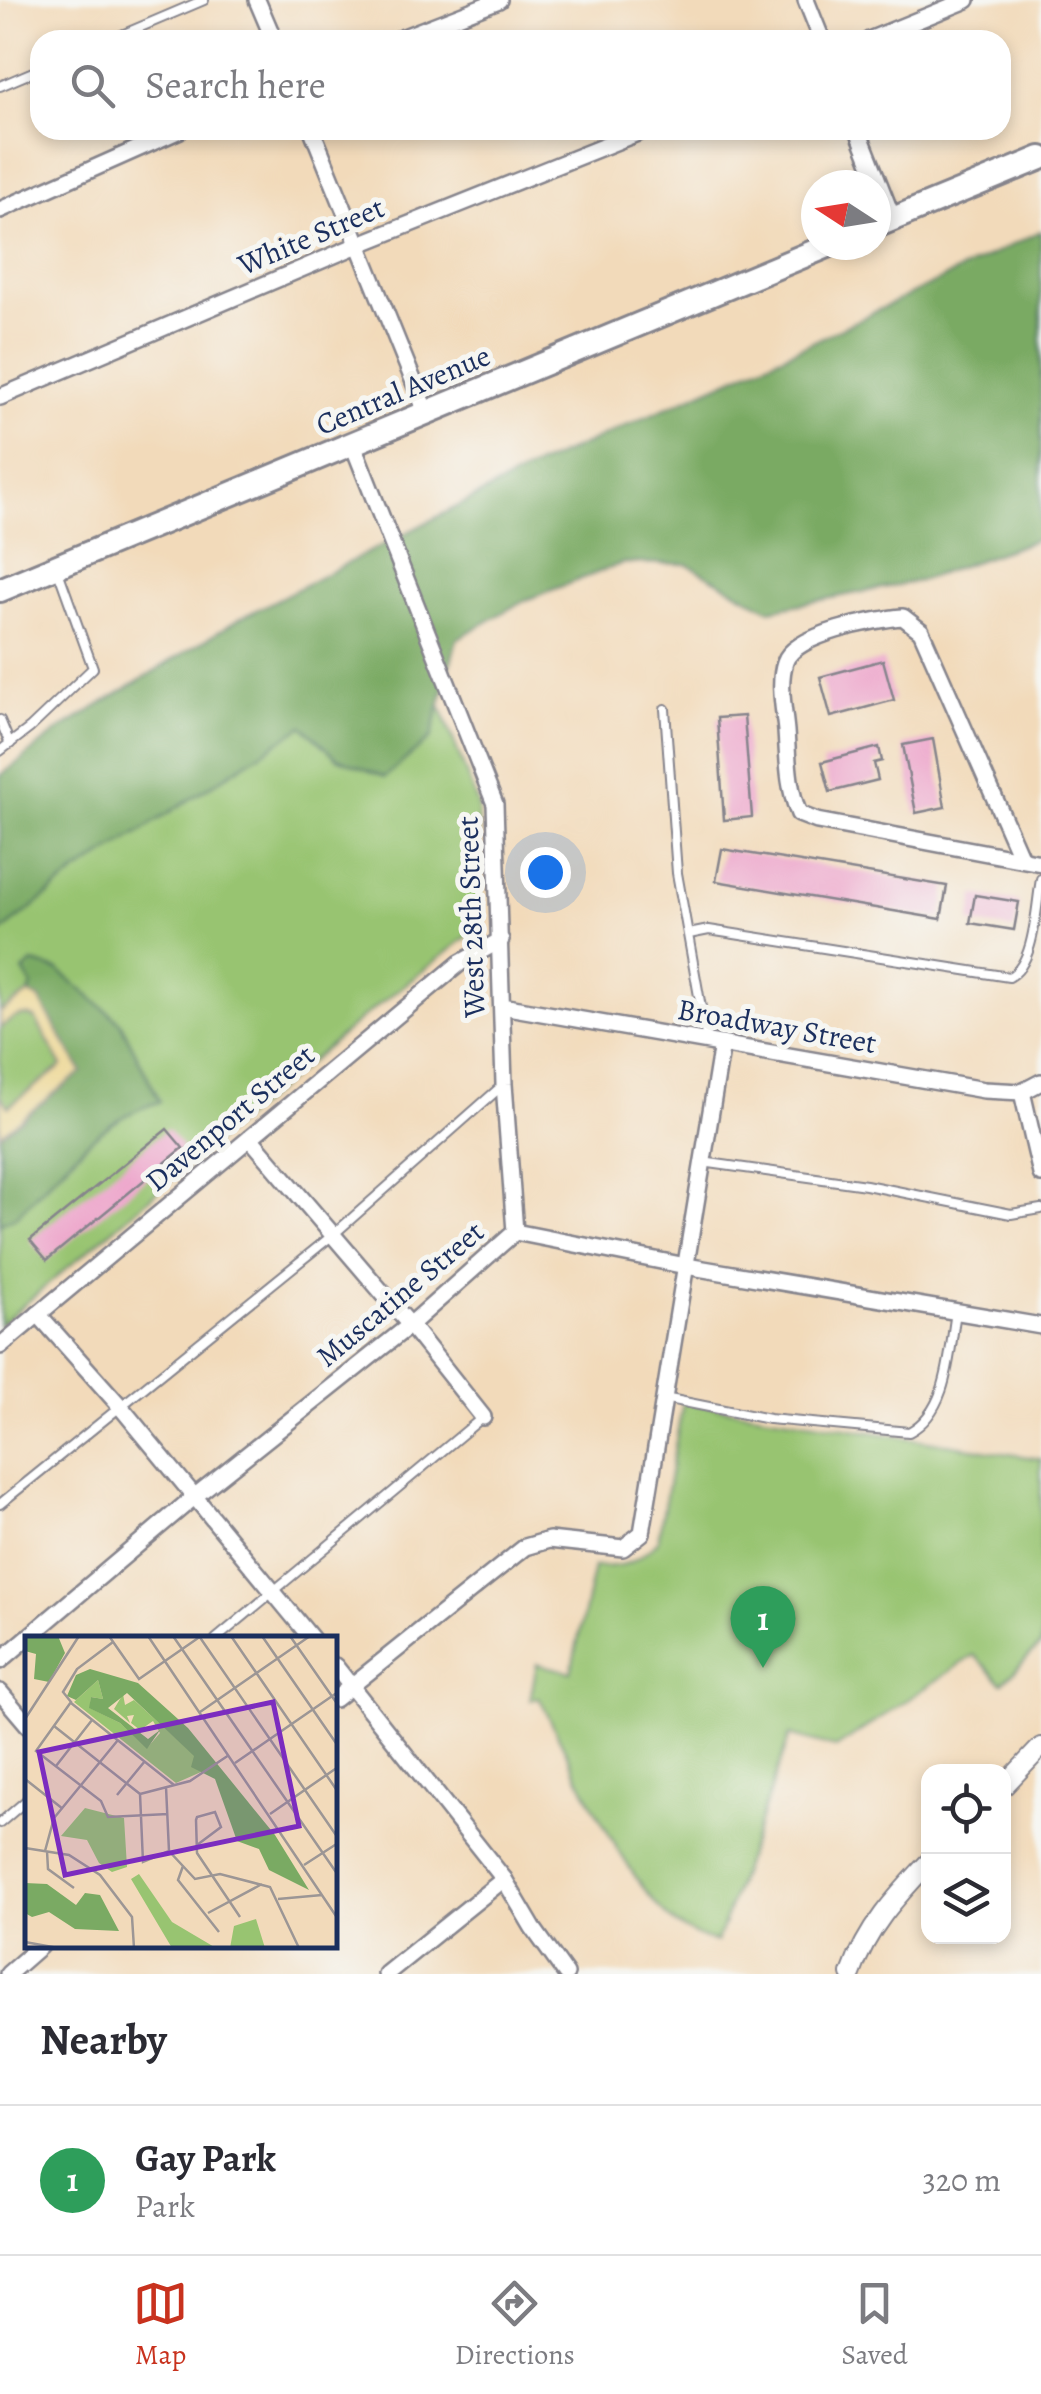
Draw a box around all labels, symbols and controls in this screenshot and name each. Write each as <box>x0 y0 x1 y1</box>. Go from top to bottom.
search box <box>30 30 1011 140</box>
icon: search <box>65 58 120 113</box>
text: Search here <box>145 59 326 111</box>
north arrow <box>801 170 891 260</box>
street label: White Street <box>231 187 390 285</box>
street label: Central Avenue <box>310 335 496 445</box>
street label: West 28th Street <box>447 816 495 1019</box>
your location <box>520 847 571 898</box>
street label: Broadway Street <box>675 989 880 1063</box>
street label: Davenport Street <box>137 1035 323 1201</box>
street label: Muscatine Street <box>308 1212 492 1376</box>
pin: 1 <box>730 1586 796 1668</box>
inset map <box>25 1636 338 1949</box>
map controls <box>921 1764 1011 1944</box>
button: locate <box>921 1764 1011 1854</box>
button: layers <box>921 1854 1011 1944</box>
text: Nearby <box>40 2011 167 2068</box>
text: Gay Park <box>135 2132 276 2184</box>
text: 1 <box>67 2158 78 2202</box>
text: 320 m <box>922 2158 1001 2202</box>
text: Park <box>135 2184 195 2228</box>
tab: Map <box>133 2276 188 2374</box>
tab: Directions <box>455 2276 575 2374</box>
tab: Saved <box>841 2276 908 2374</box>

